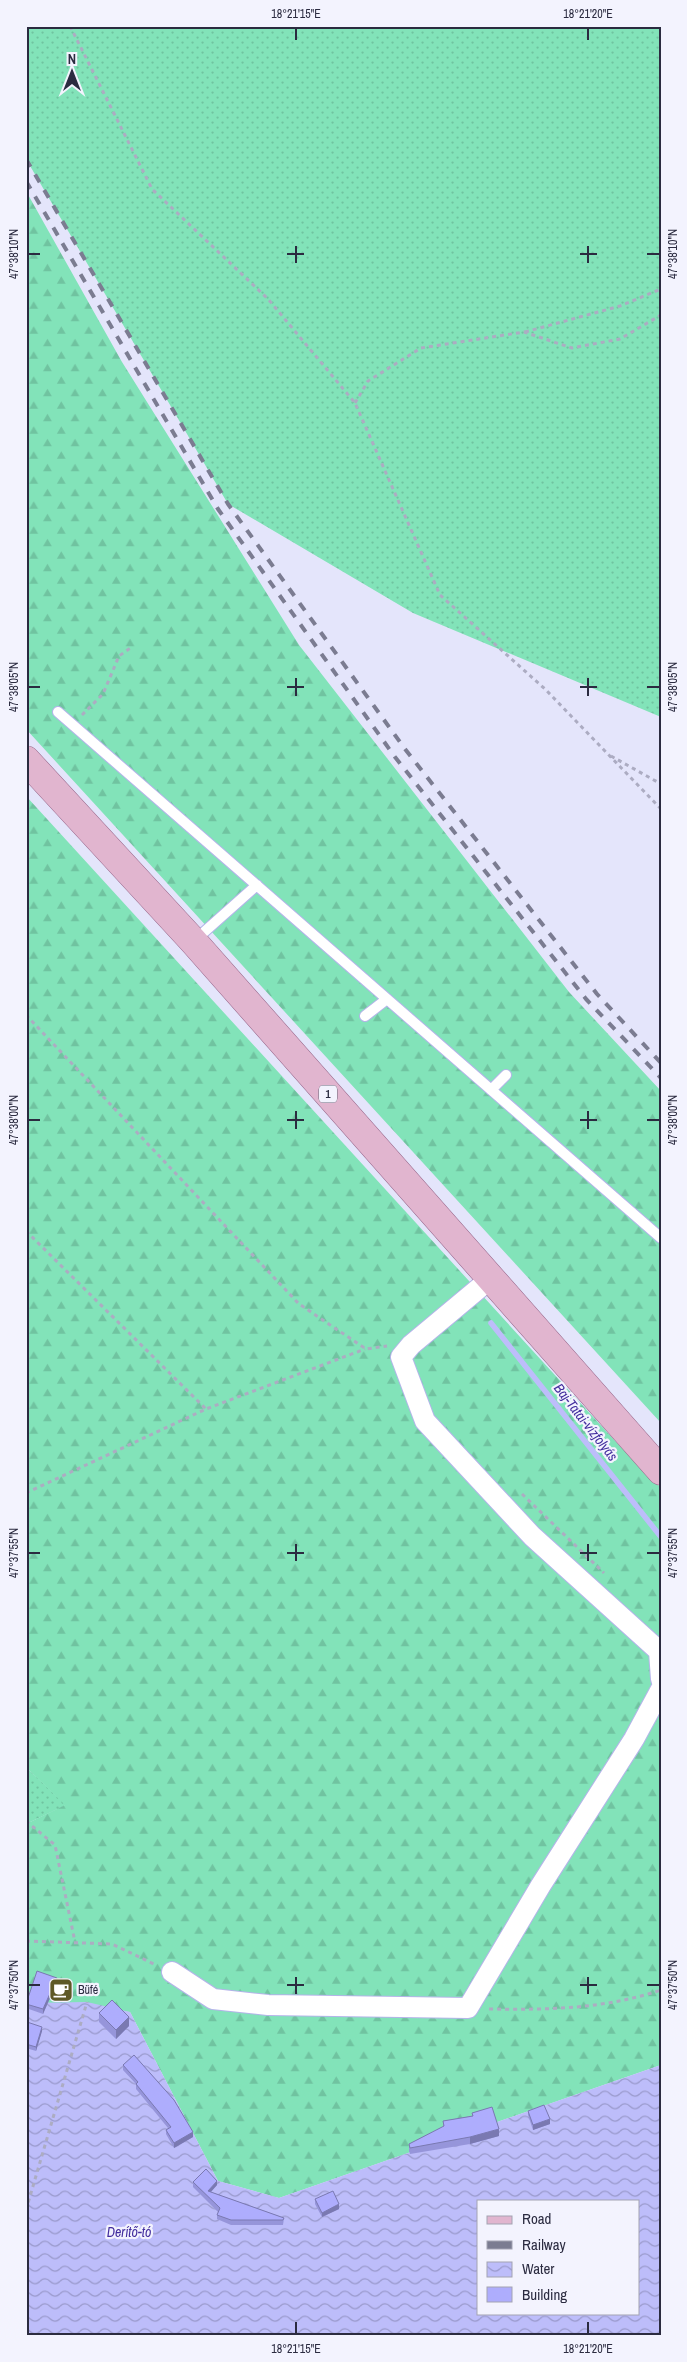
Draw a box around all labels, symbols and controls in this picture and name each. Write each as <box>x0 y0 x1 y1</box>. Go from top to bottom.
text: 18°21'15"E <box>271 6 321 22</box>
text: 18°21'20"E <box>563 6 613 22</box>
north arrow <box>48 48 98 98</box>
text: N <box>68 50 76 68</box>
text: 47°38'10"N <box>6 229 22 279</box>
text: 47°38'10"N <box>665 229 681 279</box>
text: 47°38'05"N <box>6 662 22 712</box>
text: 47°38'05"N <box>665 662 681 712</box>
road number: 1 <box>319 1086 337 1102</box>
text: 47°38'00"N <box>6 1095 22 1145</box>
text: 47°38'00"N <box>665 1095 681 1145</box>
water label: Baj-Tatai-vízfolyás <box>550 1380 622 1465</box>
text: 47°37'55"N <box>6 1528 22 1578</box>
text: 47°37'55"N <box>665 1528 681 1578</box>
text: 47°37'50"N <box>6 1960 22 2010</box>
text: 47°37'50"N <box>665 1960 681 2010</box>
cafe icon: Büfé <box>48 1977 74 2003</box>
place label: Büfé <box>78 1982 98 1998</box>
legend <box>477 2200 640 2314</box>
text: Road <box>522 2208 551 2229</box>
water label: Derítő-tó <box>107 2223 151 2241</box>
text: Railway <box>522 2234 567 2255</box>
text: Water <box>522 2258 554 2279</box>
text: Building <box>522 2284 567 2305</box>
text: 18°21'15"E <box>271 2341 321 2357</box>
text: 18°21'20"E <box>563 2341 613 2357</box>

